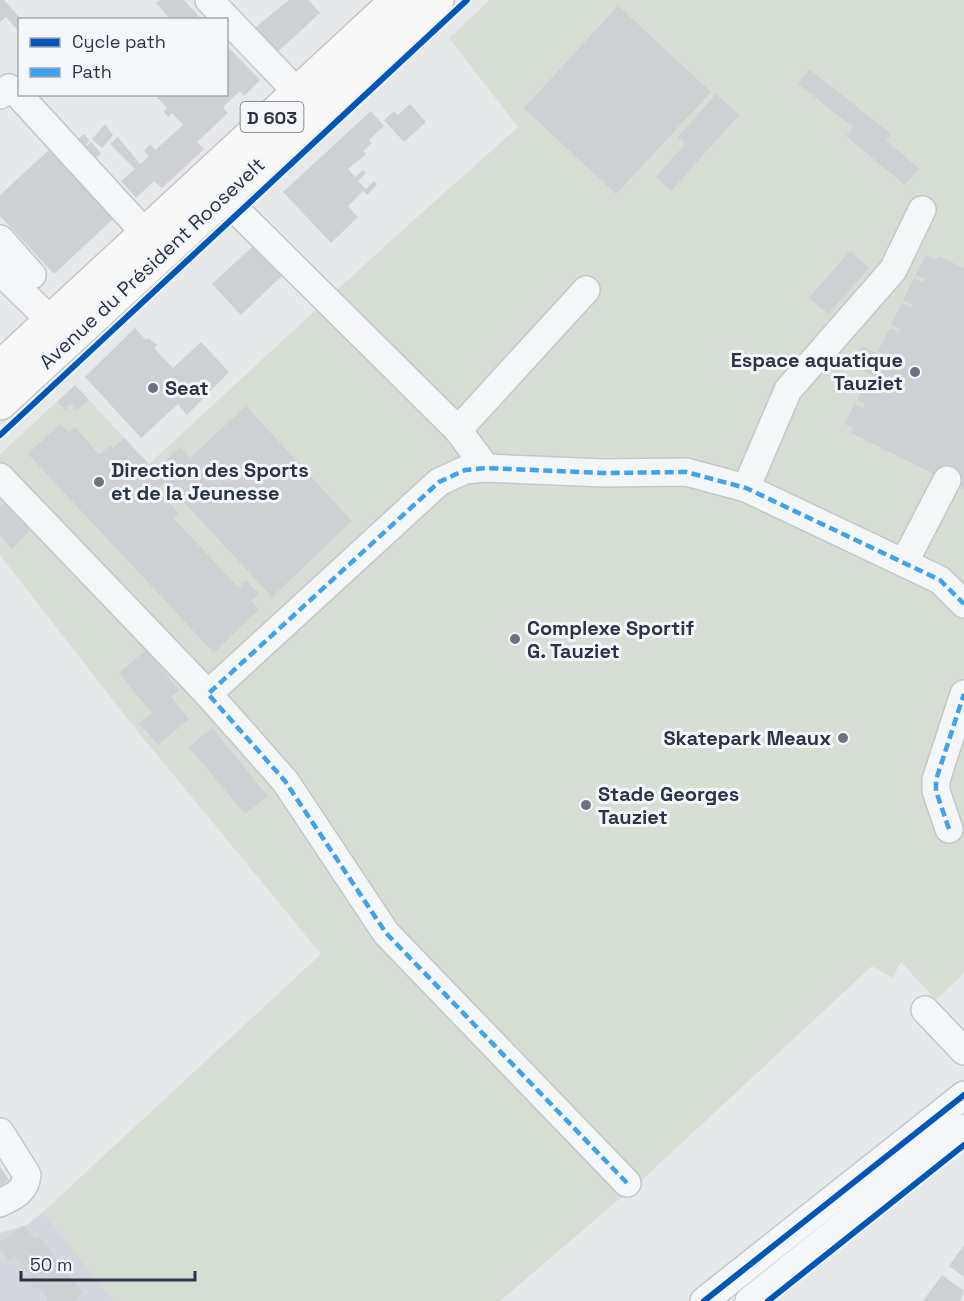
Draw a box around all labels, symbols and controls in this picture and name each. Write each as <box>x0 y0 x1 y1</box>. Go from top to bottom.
legend <box>18 18 228 96</box>
text: Cycle path <box>72 30 166 53</box>
text: Path <box>72 60 112 83</box>
road number: D 603 <box>240 102 304 132</box>
street label: Avenue du Président Roosevelt <box>34 151 270 375</box>
place label: Espace aquatique Tauziet <box>731 347 903 396</box>
marker: Espace aquatique Tauziet <box>908 365 922 379</box>
place label: Seat <box>165 375 209 401</box>
marker: Seat <box>146 381 160 395</box>
place label: Direction des Sports et de la Jeunesse <box>111 457 309 506</box>
marker: Direction des Sports et de la Jeunesse <box>92 475 106 489</box>
place label: Complexe Sportif G. Tauziet <box>527 615 694 664</box>
marker: Complexe Sportif G. Tauziet <box>508 632 522 646</box>
place label: Skatepark Meaux <box>663 725 831 751</box>
marker: Skatepark Meaux <box>836 731 850 745</box>
place label: Stade Georges Tauziet <box>598 781 739 830</box>
marker: Stade Georges Tauziet <box>579 798 593 812</box>
scale bar <box>21 1244 195 1282</box>
text: 50 m <box>30 1253 72 1276</box>

